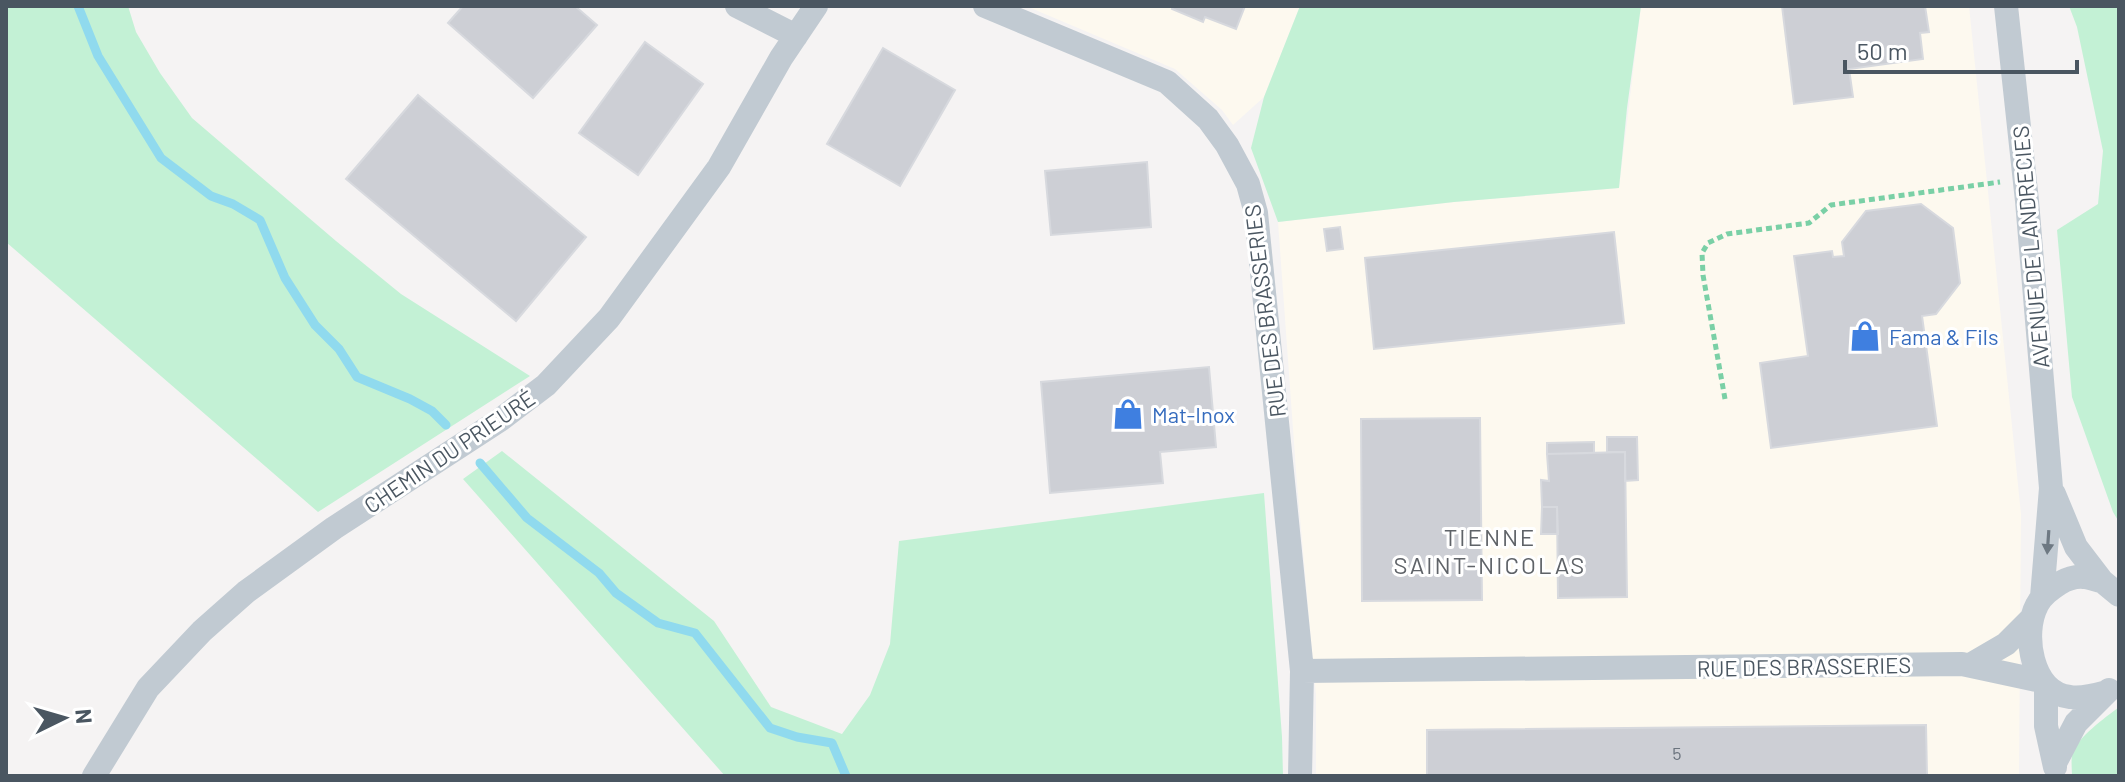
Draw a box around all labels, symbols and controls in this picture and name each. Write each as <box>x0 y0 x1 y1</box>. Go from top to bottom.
scale bar <box>1845 24 2077 74</box>
text: 50 m <box>1857 36 1908 65</box>
street label: AVENUE DE LANDRECIES <box>2006 125 2054 369</box>
street label: RUE DES BRASSERIES <box>1238 203 1290 419</box>
shop icon: Fama & Fils <box>1848 319 1882 353</box>
place label: Fama & Fils <box>1889 323 1999 349</box>
street label: CHEMIN DU PRIEURÉ <box>359 384 539 518</box>
shop icon: Mat-Inox <box>1111 397 1145 431</box>
place label: Mat-Inox <box>1152 401 1235 427</box>
district label: TIENNE SAINT-NICOLAS <box>1394 522 1586 579</box>
one-way arrow <box>2041 530 2054 555</box>
street label: RUE DES BRASSERIES <box>1697 651 1911 681</box>
north arrow <box>24 678 104 758</box>
text: N <box>71 708 99 725</box>
house number: 5 <box>1672 742 1682 764</box>

